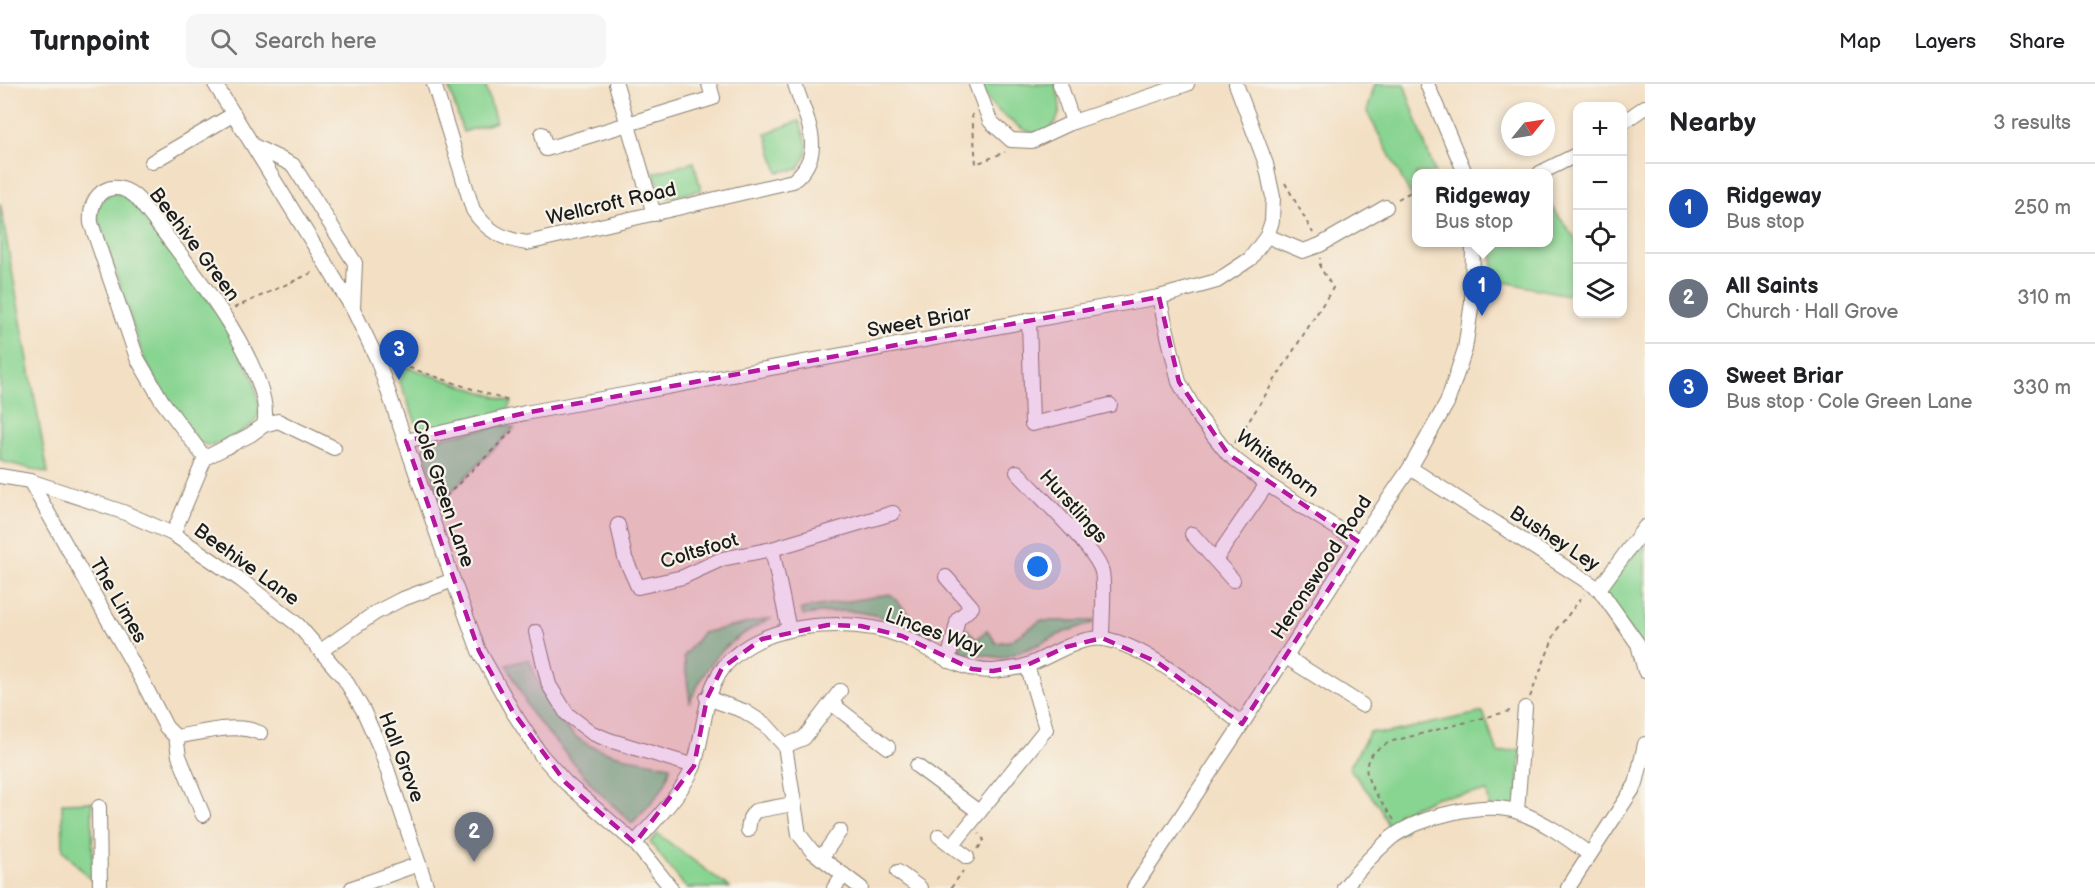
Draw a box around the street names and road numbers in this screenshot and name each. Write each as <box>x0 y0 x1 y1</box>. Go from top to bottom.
street label: Wellcroft Road <box>544 177 679 231</box>
street label: Beehive Green <box>144 183 245 306</box>
street label: Sweet Briar <box>865 301 974 343</box>
street label: Cole Green Lane <box>407 416 480 571</box>
street label: Whitethorn <box>1231 425 1324 503</box>
street label: Hurstlings <box>1034 465 1113 549</box>
street label: Heronswood Road <box>1266 491 1377 644</box>
street label: Bushey Ley <box>1505 501 1604 577</box>
street label: Beehive Lane <box>189 519 304 611</box>
street label: Coltsfoot <box>658 528 741 574</box>
street label: The Limes <box>84 554 152 647</box>
street label: Linces Way <box>882 603 986 661</box>
street label: Hall Grove <box>373 709 429 806</box>

